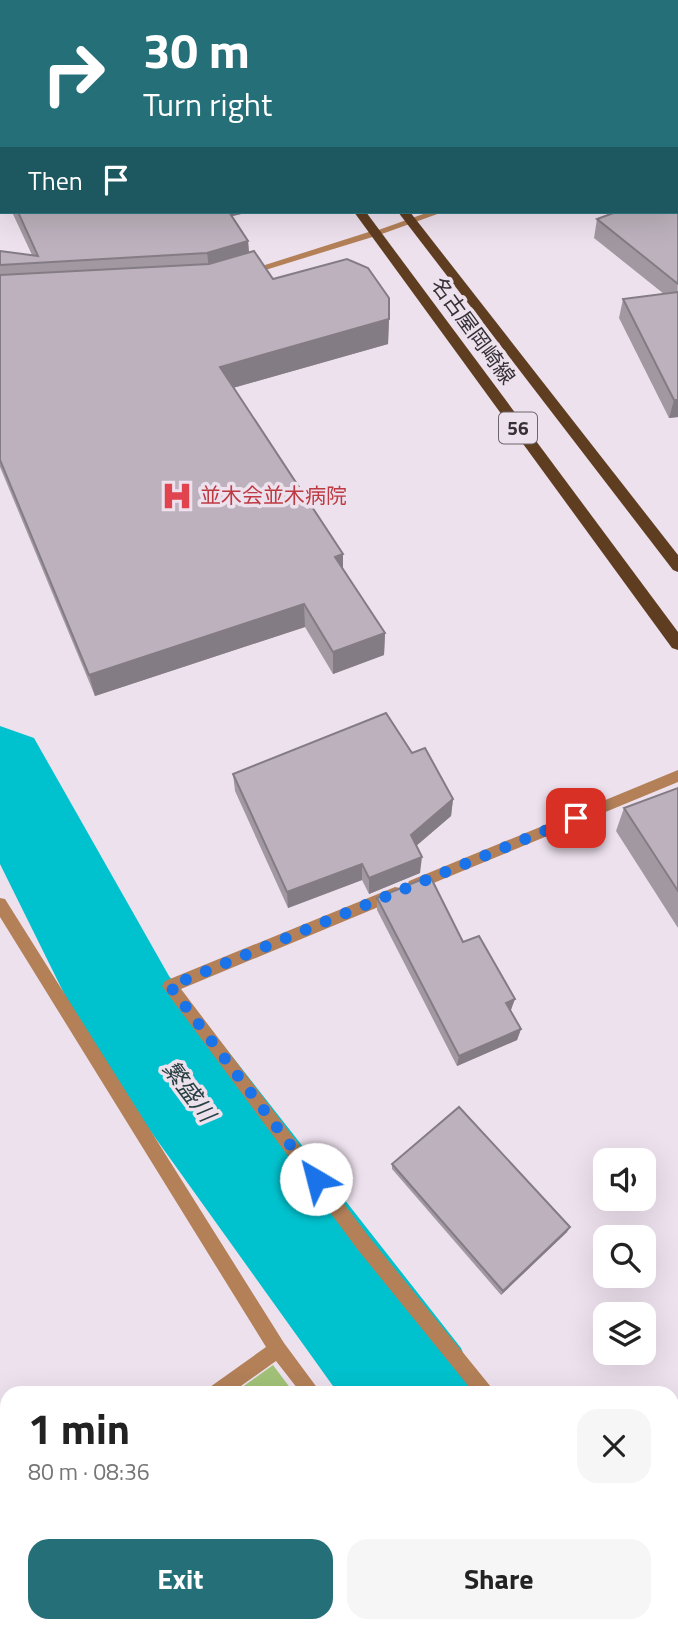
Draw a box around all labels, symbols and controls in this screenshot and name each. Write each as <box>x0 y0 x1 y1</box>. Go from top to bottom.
text: 30 m <box>143 12 250 87</box>
icon: right <box>28 28 119 119</box>
text: Turn right <box>143 80 272 128</box>
text: Then <box>28 161 83 200</box>
icon: arrive <box>97 161 135 199</box>
street label: 名古屋岡崎線 <box>424 270 524 391</box>
road number: 56 <box>499 412 537 444</box>
hospital icon: 並木会並木病院 <box>160 479 194 513</box>
place label: 並木会並木病院 <box>200 479 347 511</box>
pin <box>546 788 606 848</box>
icon: arrive <box>557 799 595 837</box>
water label: 繁盛川 <box>155 1053 226 1131</box>
position arrow <box>279 1142 353 1216</box>
map controls <box>593 1148 656 1365</box>
button: sound <box>593 1148 656 1211</box>
button: search <box>593 1225 656 1288</box>
button: layers <box>593 1302 656 1365</box>
text: 1 min <box>28 1396 130 1460</box>
button: close <box>577 1409 651 1483</box>
text: 80 m · 08:36 <box>28 1454 150 1489</box>
button: Exit <box>28 1539 333 1619</box>
button: Share <box>347 1539 651 1619</box>

